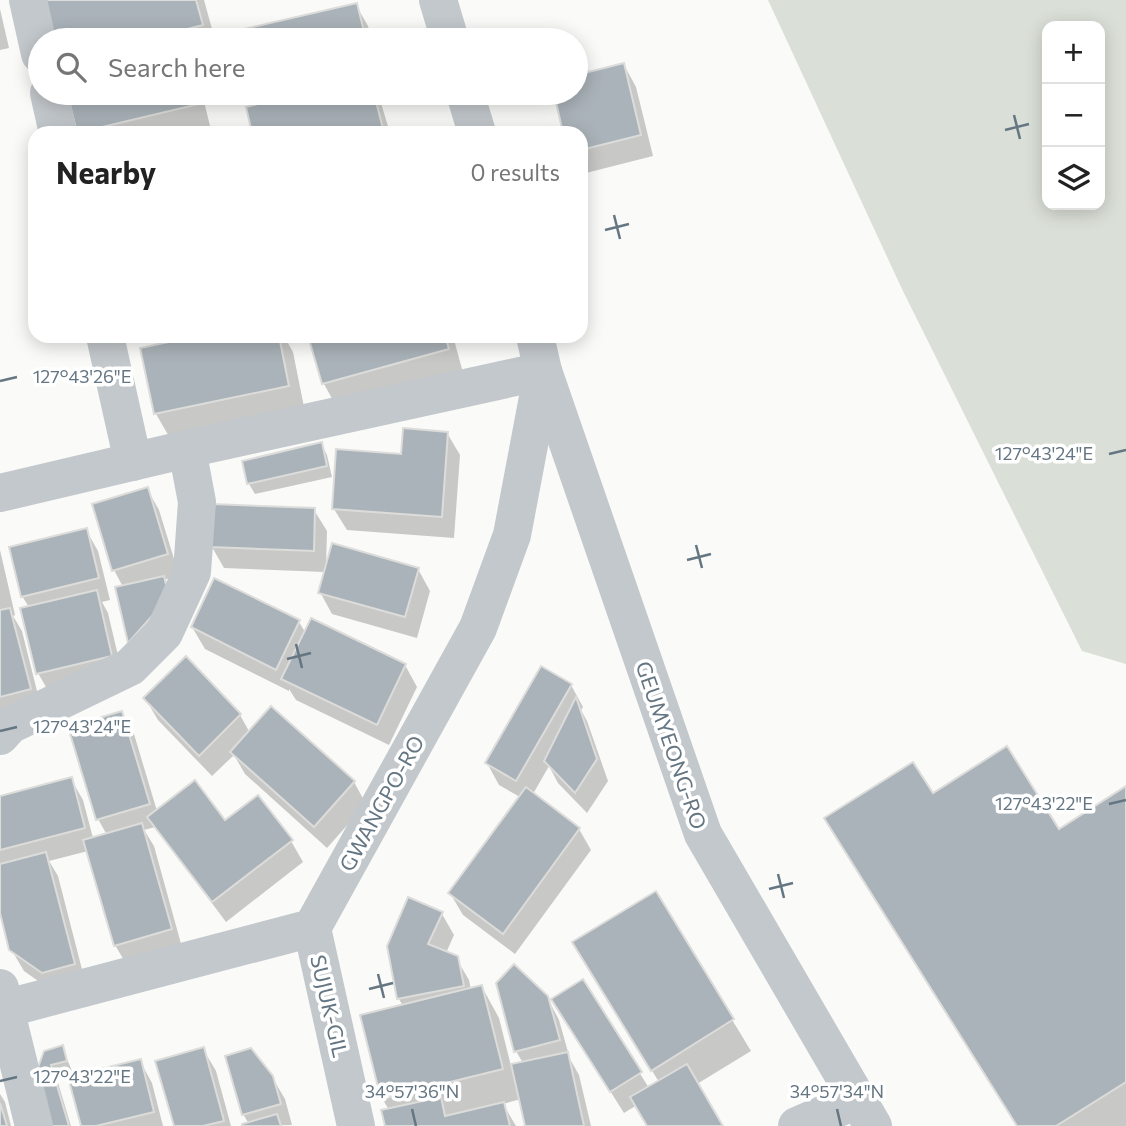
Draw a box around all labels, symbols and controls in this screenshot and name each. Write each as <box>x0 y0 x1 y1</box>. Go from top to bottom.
map controls <box>1042 21 1105 210</box>
button: + <box>1042 21 1105 84</box>
search box <box>28 28 588 105</box>
icon: search <box>52 48 90 86</box>
text: Search here <box>108 51 246 82</box>
button: − <box>1042 84 1105 147</box>
button: layers <box>1042 147 1105 210</box>
text: Nearby <box>56 153 156 190</box>
text: 0 results <box>471 158 560 186</box>
text: 127°43'26"E <box>33 365 131 387</box>
text: 127°43'24"E <box>995 442 1093 464</box>
street label: GEUMYEONG-RO <box>631 658 713 832</box>
text: 127°43'24"E <box>33 715 131 737</box>
street label: GWANGPO-RO <box>333 731 429 875</box>
text: 127°43'22"E <box>995 792 1093 814</box>
street label: SUJUK-GIL <box>306 952 354 1060</box>
text: 127°43'22"E <box>33 1065 131 1087</box>
text: 34°57'36"N <box>365 1080 459 1102</box>
text: 34°57'34"N <box>790 1080 884 1102</box>

